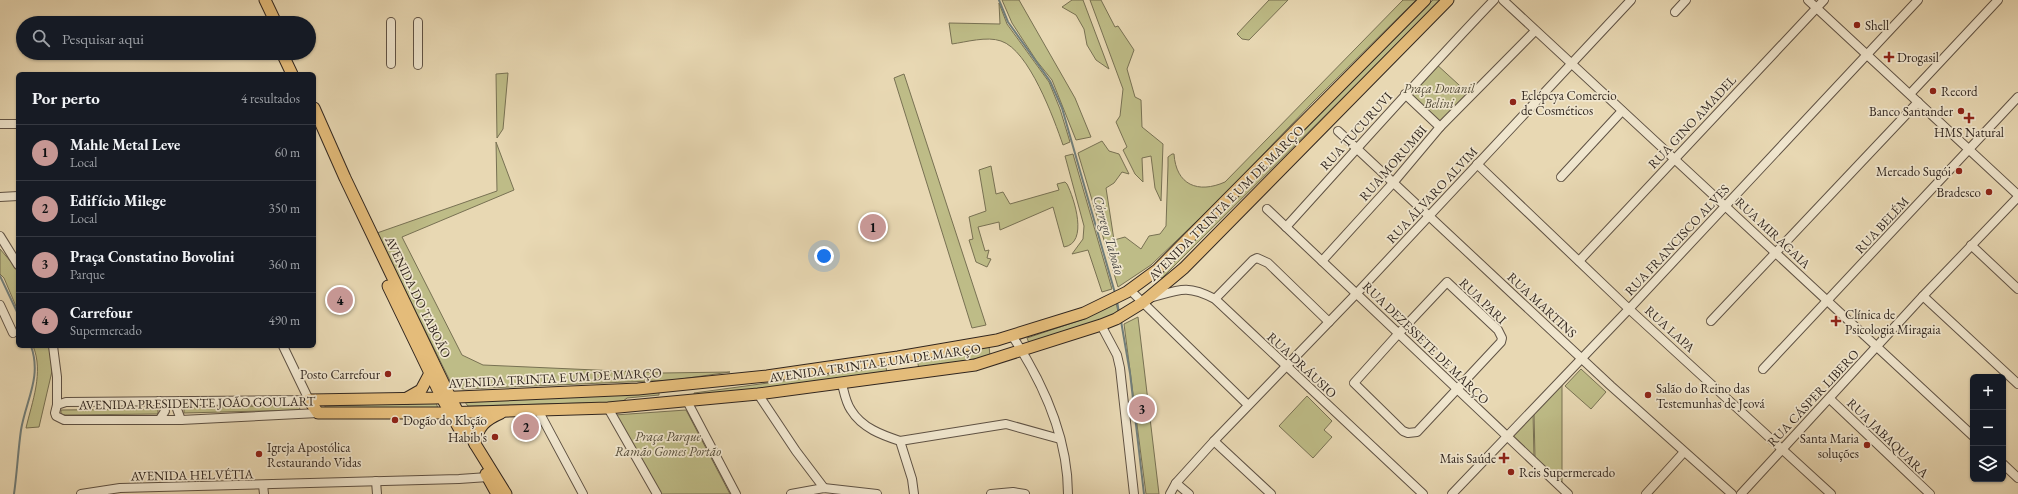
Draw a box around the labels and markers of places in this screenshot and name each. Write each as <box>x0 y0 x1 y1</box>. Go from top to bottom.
place label: Shell <box>1865 17 1889 34</box>
marker: Shell <box>1852 20 1862 30</box>
place label: Drogasil <box>1897 49 1939 66</box>
marker: Drogasil <box>1884 52 1894 62</box>
place label: Record <box>1941 83 1978 100</box>
marker: Record <box>1928 86 1938 96</box>
place label: Eclépcya Comercio de Cosméticos <box>1521 87 1617 119</box>
marker: Eclépcya Comercio de Cosméticos <box>1508 97 1518 107</box>
place label: Banco Santander <box>1869 103 1954 120</box>
marker: Banco Santander <box>1956 106 1966 116</box>
marker: HMS Natural <box>1964 113 1974 123</box>
place label: HMS Natural <box>1934 124 2004 141</box>
place label: Mercado Sugói <box>1876 163 1951 180</box>
marker: Mercado Sugói <box>1954 166 1964 176</box>
place label: Bradesco <box>1937 184 1981 201</box>
marker: Bradesco <box>1984 187 1994 197</box>
pin: 1 <box>860 212 886 242</box>
pin: 4 <box>327 285 353 315</box>
place label: Clínica de Psicologia Miragaia <box>1845 306 1941 338</box>
marker: Clínica de Psicologia Miragaia <box>1830 315 1842 327</box>
place label: Posto Carrefour <box>300 366 381 383</box>
marker: Posto Carrefour <box>383 369 393 379</box>
place label: Salão do Reino das Testemunhas de Jeová <box>1656 380 1766 412</box>
marker: Salão do Reino das Testemunhas de Jeová <box>1643 390 1653 400</box>
pin: 3 <box>1129 394 1155 424</box>
place label: Dogão do Kbção <box>403 412 487 429</box>
pin: 2 <box>513 412 539 442</box>
marker: Dogão do Kbção <box>390 415 400 425</box>
place label: Habib's <box>448 429 487 446</box>
place label: Santa Maria soluções <box>1800 430 1860 462</box>
marker: Habib's <box>490 432 500 442</box>
place label: Igreja Apostólica Restaurando Vidas <box>267 439 361 471</box>
marker: Santa Maria soluções <box>1862 440 1872 450</box>
marker: Igreja Apostólica Restaurando Vidas <box>254 449 264 459</box>
place label: Mais Saúde <box>1440 450 1496 467</box>
marker: Mais Saúde <box>1499 453 1509 463</box>
place label: Reis Supermercado <box>1519 464 1615 481</box>
marker: Reis Supermercado <box>1506 467 1516 477</box>

